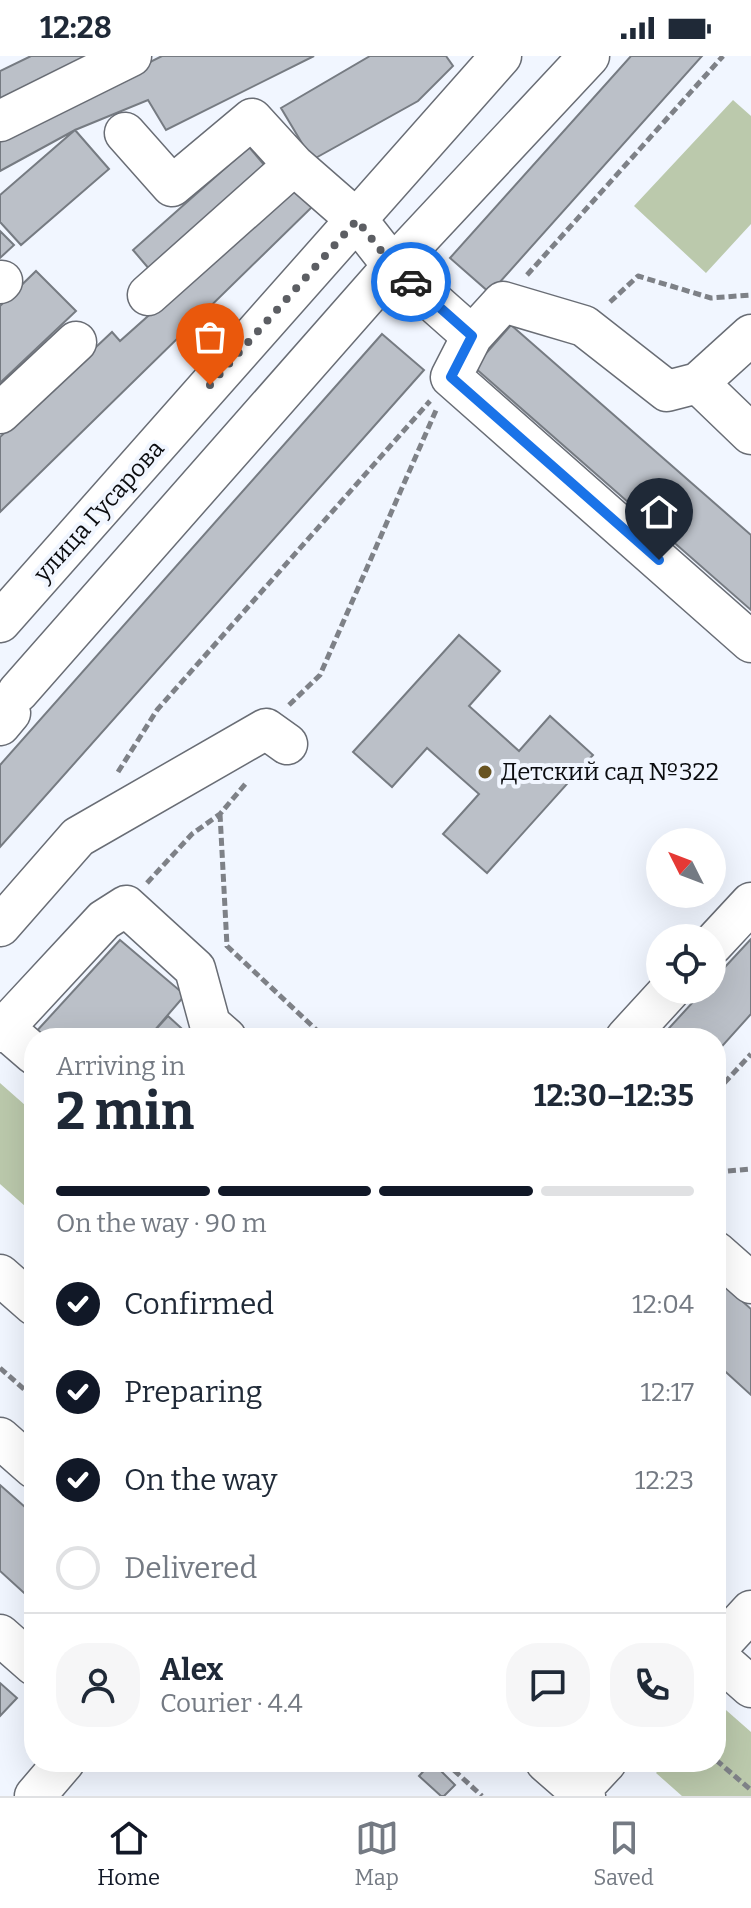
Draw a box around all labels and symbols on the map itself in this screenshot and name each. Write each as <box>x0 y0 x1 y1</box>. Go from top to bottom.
courier <box>371 242 451 322</box>
pin <box>176 303 244 385</box>
street label: улица Гусарова <box>28 435 170 588</box>
pin <box>625 478 693 560</box>
place label: Детский сад №322 <box>501 758 719 786</box>
marker: Детский сад №322 <box>476 763 494 781</box>
north arrow <box>646 828 726 908</box>

